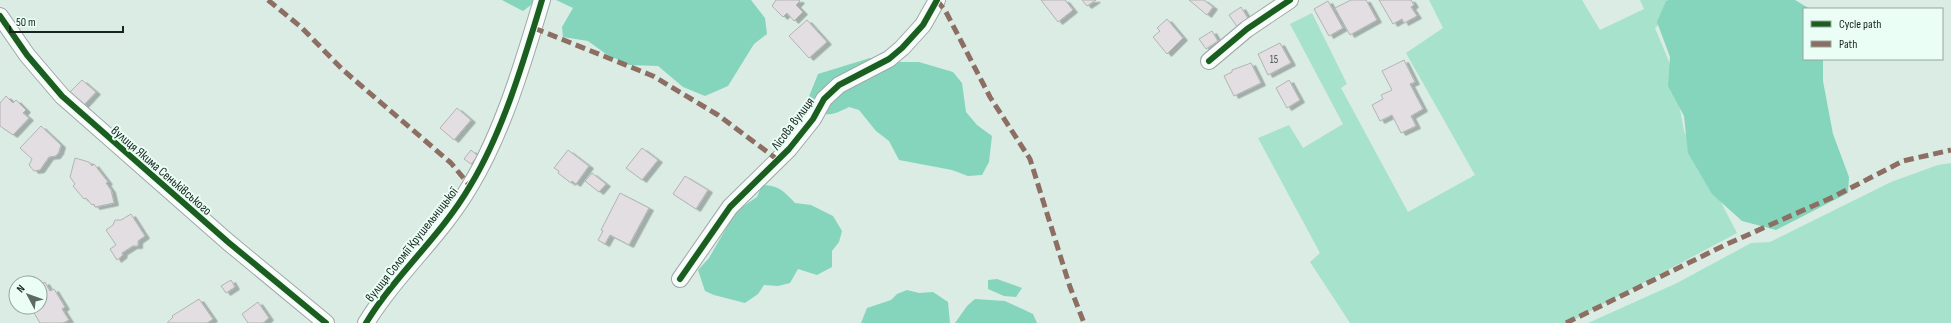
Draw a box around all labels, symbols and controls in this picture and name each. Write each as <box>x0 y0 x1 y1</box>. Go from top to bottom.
scale bar <box>10 8 123 34</box>
legend <box>1803 8 1943 60</box>
text: 50 m <box>16 15 36 30</box>
text: Cycle path <box>1839 17 1881 32</box>
text: Path <box>1839 37 1857 52</box>
house number: 15 <box>1270 53 1278 66</box>
street label: Лісова вулиця <box>767 94 818 154</box>
street label: вулиця Якима Сеньківського <box>108 123 215 219</box>
street label: вулиця Соломії Крушельницької <box>362 184 462 305</box>
north arrow <box>8 275 48 315</box>
text: N <box>14 282 28 295</box>

